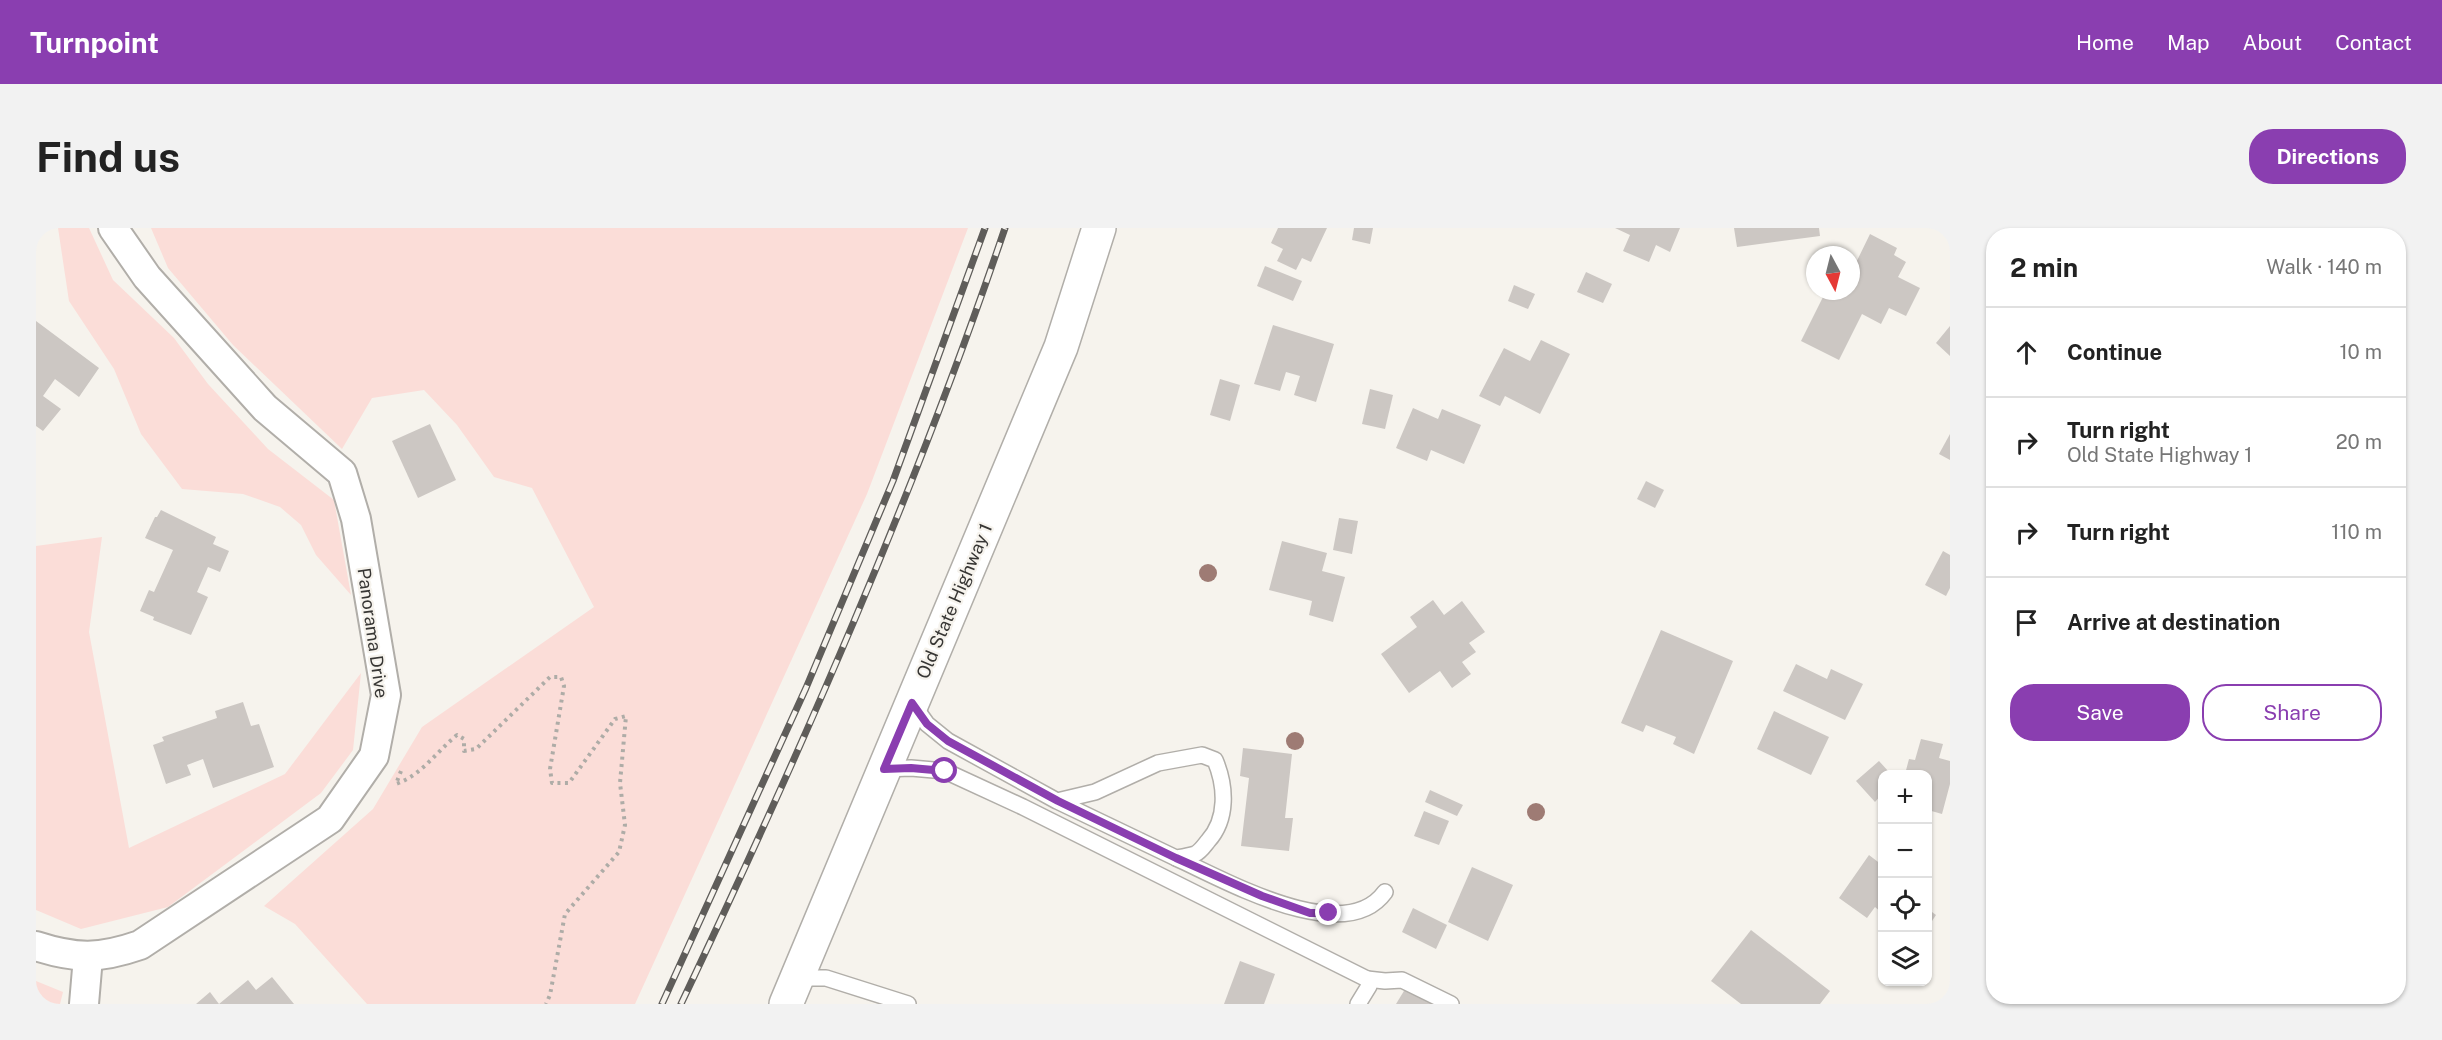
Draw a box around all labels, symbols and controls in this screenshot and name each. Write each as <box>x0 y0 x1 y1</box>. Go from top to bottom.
text: Turnpoint <box>30 26 159 59</box>
text: Home <box>2076 30 2134 55</box>
text: Map <box>2167 30 2210 55</box>
text: About <box>2243 30 2302 55</box>
text: Contact <box>2335 30 2412 55</box>
button: Directions <box>2249 129 2406 184</box>
text: Find us <box>36 132 180 181</box>
north arrow <box>1806 246 1860 300</box>
text: 2 min <box>2010 252 2078 283</box>
text: Walk · 140 m <box>2266 255 2382 279</box>
icon: ahead <box>2010 336 2043 369</box>
text: Continue <box>2067 339 2162 365</box>
text: 10 m <box>2339 340 2382 364</box>
text: Turn right <box>2067 417 2170 443</box>
icon: right <box>2010 426 2043 459</box>
text: 20 m <box>2336 430 2382 454</box>
text: Old State Highway 1 <box>2067 443 2252 467</box>
icon: right <box>2010 516 2043 549</box>
text: Turn right <box>2067 519 2170 545</box>
street label: Old State Highway 1 <box>912 520 996 682</box>
text: 110 m <box>2331 520 2382 544</box>
street label: Panorama Drive <box>353 566 393 700</box>
icon: arrive <box>2010 606 2043 639</box>
text: Arrive at destination <box>2067 609 2280 635</box>
button: Save <box>2010 684 2190 741</box>
button: Share <box>2202 684 2382 741</box>
route start <box>931 757 957 783</box>
map controls <box>1878 770 1932 986</box>
button: + <box>1878 770 1932 824</box>
button: − <box>1878 824 1932 878</box>
button: locate <box>1878 878 1932 932</box>
route end <box>1315 899 1341 925</box>
button: layers <box>1878 932 1932 986</box>

